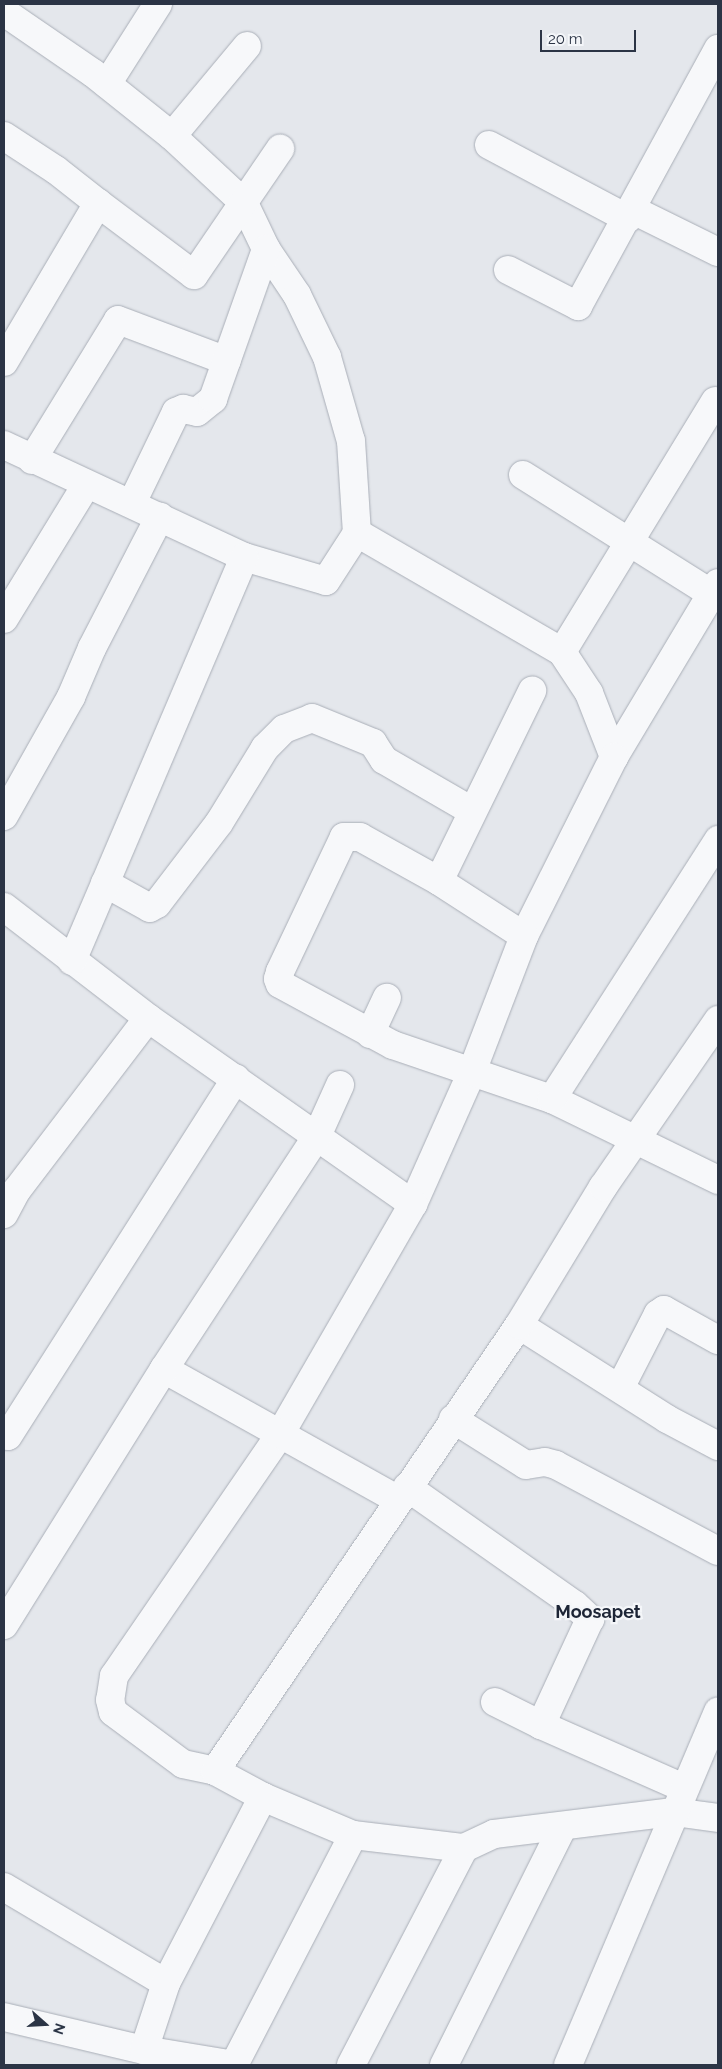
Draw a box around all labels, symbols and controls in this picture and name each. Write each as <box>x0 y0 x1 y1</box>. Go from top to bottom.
scale bar <box>542 20 638 52</box>
text: 20 m <box>548 30 583 48</box>
district label: Moosapet <box>555 1601 641 1623</box>
north arrow <box>20 1999 70 2049</box>
text: N <box>50 2021 68 2037</box>

